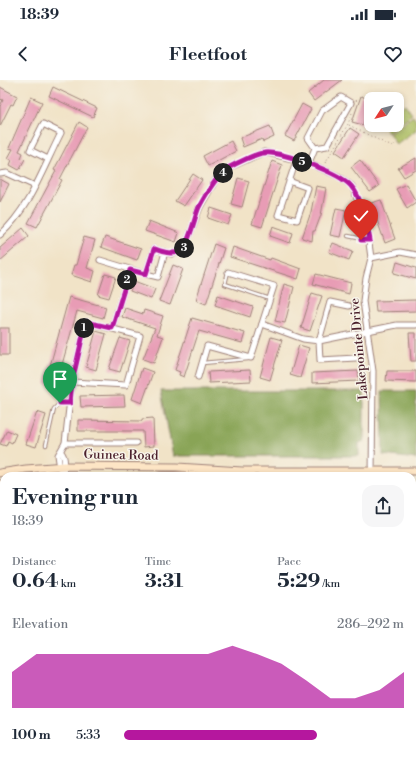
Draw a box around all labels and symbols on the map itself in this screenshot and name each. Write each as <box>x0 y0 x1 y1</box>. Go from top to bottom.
north arrow <box>364 92 404 132</box>
pin: 5 <box>292 152 312 172</box>
pin: 4 <box>213 163 233 183</box>
pin <box>344 199 378 240</box>
pin: 3 <box>174 238 194 258</box>
pin: 2 <box>117 270 137 290</box>
street label: Lakepointe Drive <box>347 297 371 400</box>
pin: 1 <box>74 318 94 338</box>
pin <box>43 362 77 403</box>
street label: Guinea Road <box>83 446 159 464</box>

